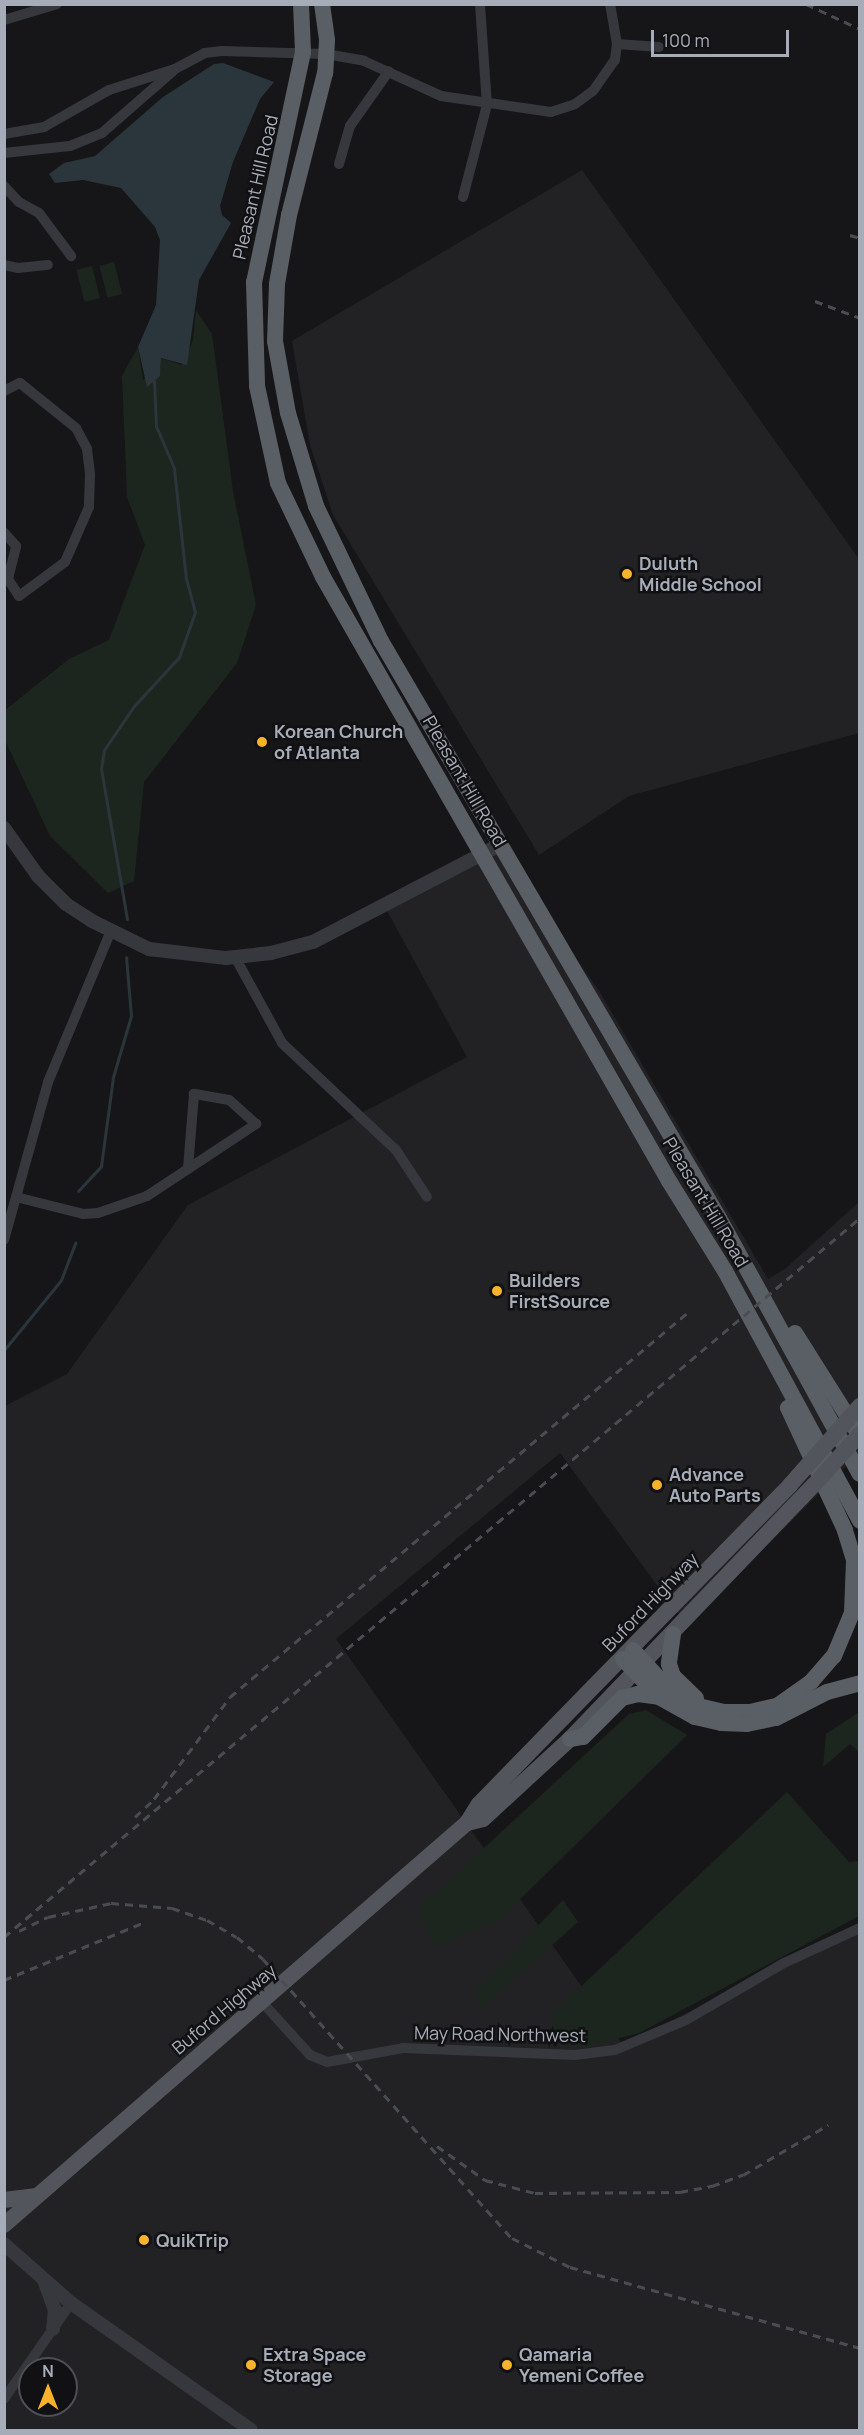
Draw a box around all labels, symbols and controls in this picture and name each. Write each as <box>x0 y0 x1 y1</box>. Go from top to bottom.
scale bar <box>654 18 792 56</box>
text: 100 m <box>662 28 710 52</box>
street label: Pleasant Hill Road <box>228 113 282 261</box>
place label: Duluth Middle School <box>639 553 762 596</box>
marker: Duluth Middle School <box>620 567 634 581</box>
street label: Pleasant Hill Road <box>419 712 511 850</box>
place label: Korean Church of Atlanta <box>274 721 403 764</box>
marker: Korean Church of Atlanta <box>255 735 269 749</box>
street label: Pleasant Hill Road <box>659 1133 753 1271</box>
place label: Builders FirstSource <box>509 1270 610 1312</box>
marker: Builders FirstSource <box>490 1284 504 1298</box>
place label: Advance Auto Parts <box>669 1464 761 1506</box>
marker: Advance Auto Parts <box>650 1478 664 1492</box>
street label: Buford Highway <box>597 1548 703 1656</box>
street label: Buford Highway <box>168 1959 280 2059</box>
street label: May Road Northwest <box>414 2022 586 2046</box>
place label: QuikTrip <box>156 2229 229 2251</box>
marker: QuikTrip <box>137 2233 151 2247</box>
place label: Extra Space Storage <box>263 2344 366 2386</box>
place label: Qamaria Yemeni Coffee <box>519 2344 644 2386</box>
north arrow <box>18 2357 78 2417</box>
marker: Extra Space Storage <box>244 2358 258 2372</box>
marker: Qamaria Yemeni Coffee <box>500 2358 514 2372</box>
text: N <box>42 2360 54 2382</box>

